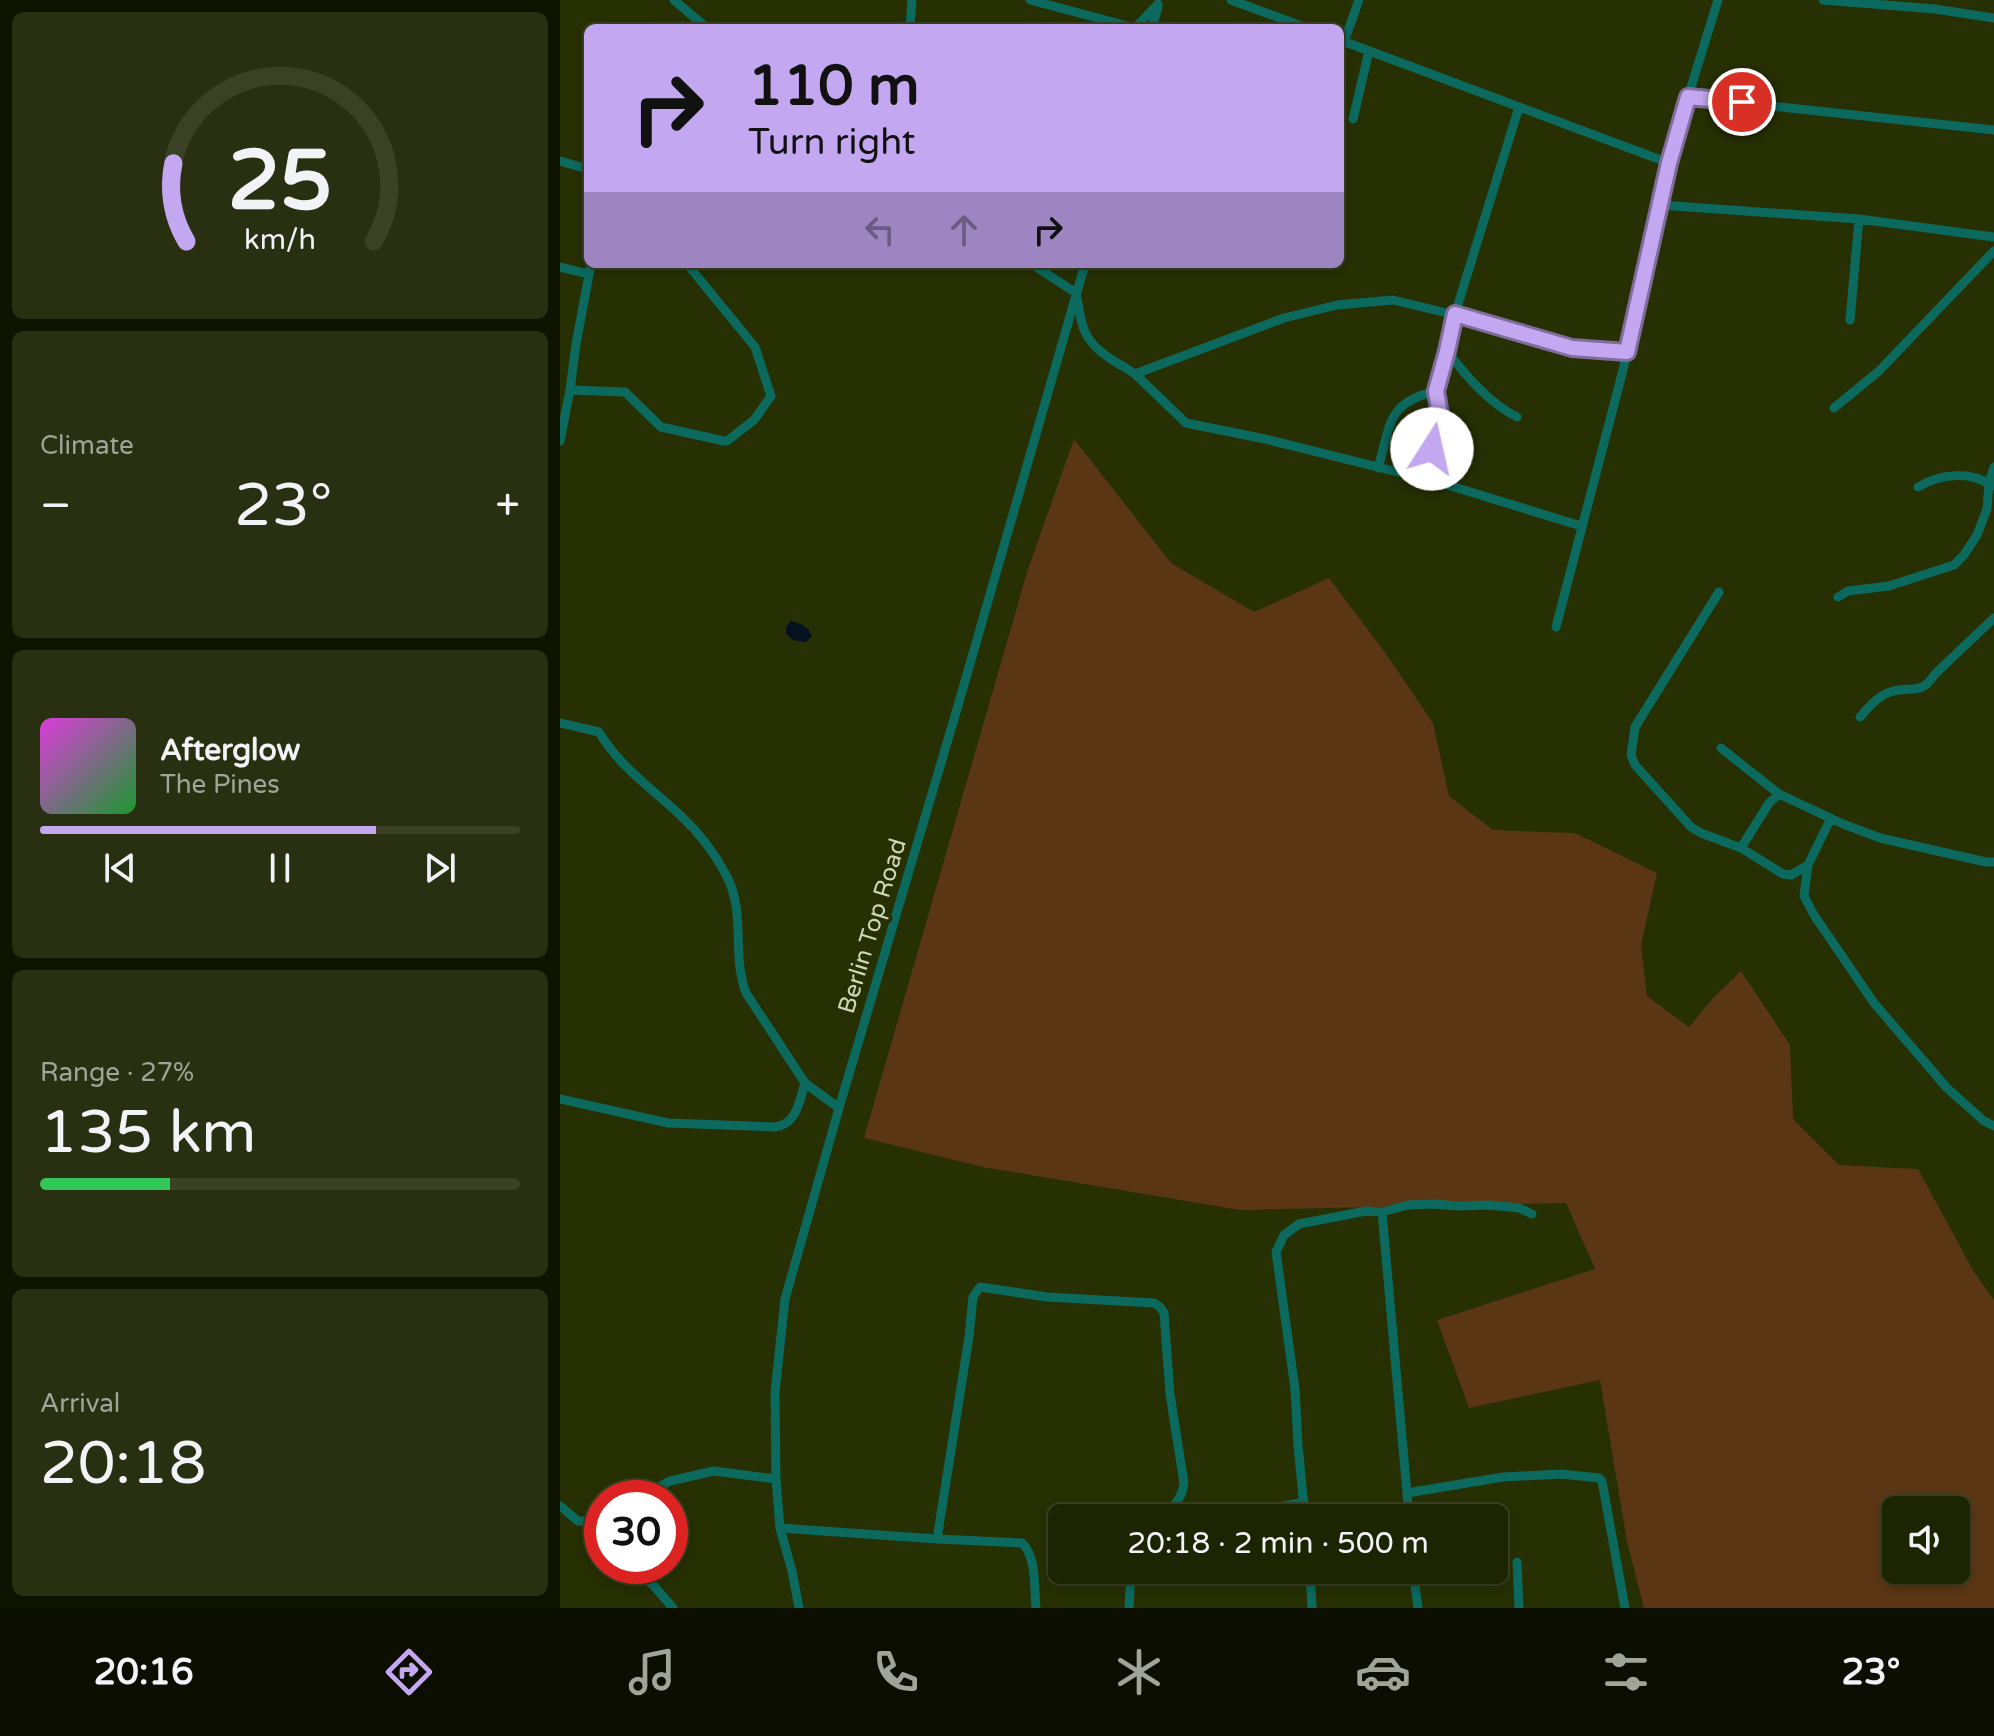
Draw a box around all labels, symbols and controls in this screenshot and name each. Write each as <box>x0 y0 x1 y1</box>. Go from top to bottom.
text: 110 m <box>748 53 919 120</box>
icon: right <box>616 56 720 160</box>
pin <box>1708 68 1776 136</box>
icon: arrive <box>1720 80 1764 124</box>
text: Turn right <box>748 121 915 164</box>
text: 25 <box>228 131 332 231</box>
icon: left <box>858 208 902 252</box>
icon: ahead <box>942 208 986 252</box>
icon: right <box>1026 208 1070 252</box>
text: km/h <box>244 223 316 257</box>
position arrow <box>1390 407 1474 491</box>
text: Climate <box>40 430 134 461</box>
text: 23° <box>234 470 332 542</box>
text: − <box>40 480 71 533</box>
text: + <box>495 480 520 533</box>
text: Afterglow <box>160 732 300 769</box>
text: The Pines <box>160 769 280 800</box>
street label: Berlin Top Road <box>832 835 913 1017</box>
icon: previous <box>98 846 142 890</box>
icon: pause <box>258 846 302 890</box>
icon: next <box>418 846 462 890</box>
text: Range · 27% <box>40 1057 194 1088</box>
text: 135 km <box>40 1097 256 1169</box>
text: Arrival <box>40 1388 120 1419</box>
text: 20:18 <box>40 1428 206 1500</box>
speed limit sign: 30 <box>584 1480 688 1584</box>
map controls <box>1882 1496 1970 1584</box>
button: sound <box>1882 1496 1970 1584</box>
text: 20:18 · 2 min · 500 m <box>1127 1525 1429 1562</box>
icon: directions <box>381 1644 437 1700</box>
icon: music <box>624 1644 680 1700</box>
icon: phone <box>868 1644 924 1700</box>
icon: climate <box>1111 1644 1167 1700</box>
icon: car <box>1355 1644 1411 1700</box>
icon: filters <box>1598 1644 1654 1700</box>
text: 20:16 <box>94 1651 194 1694</box>
text: 23° <box>1841 1651 1900 1694</box>

